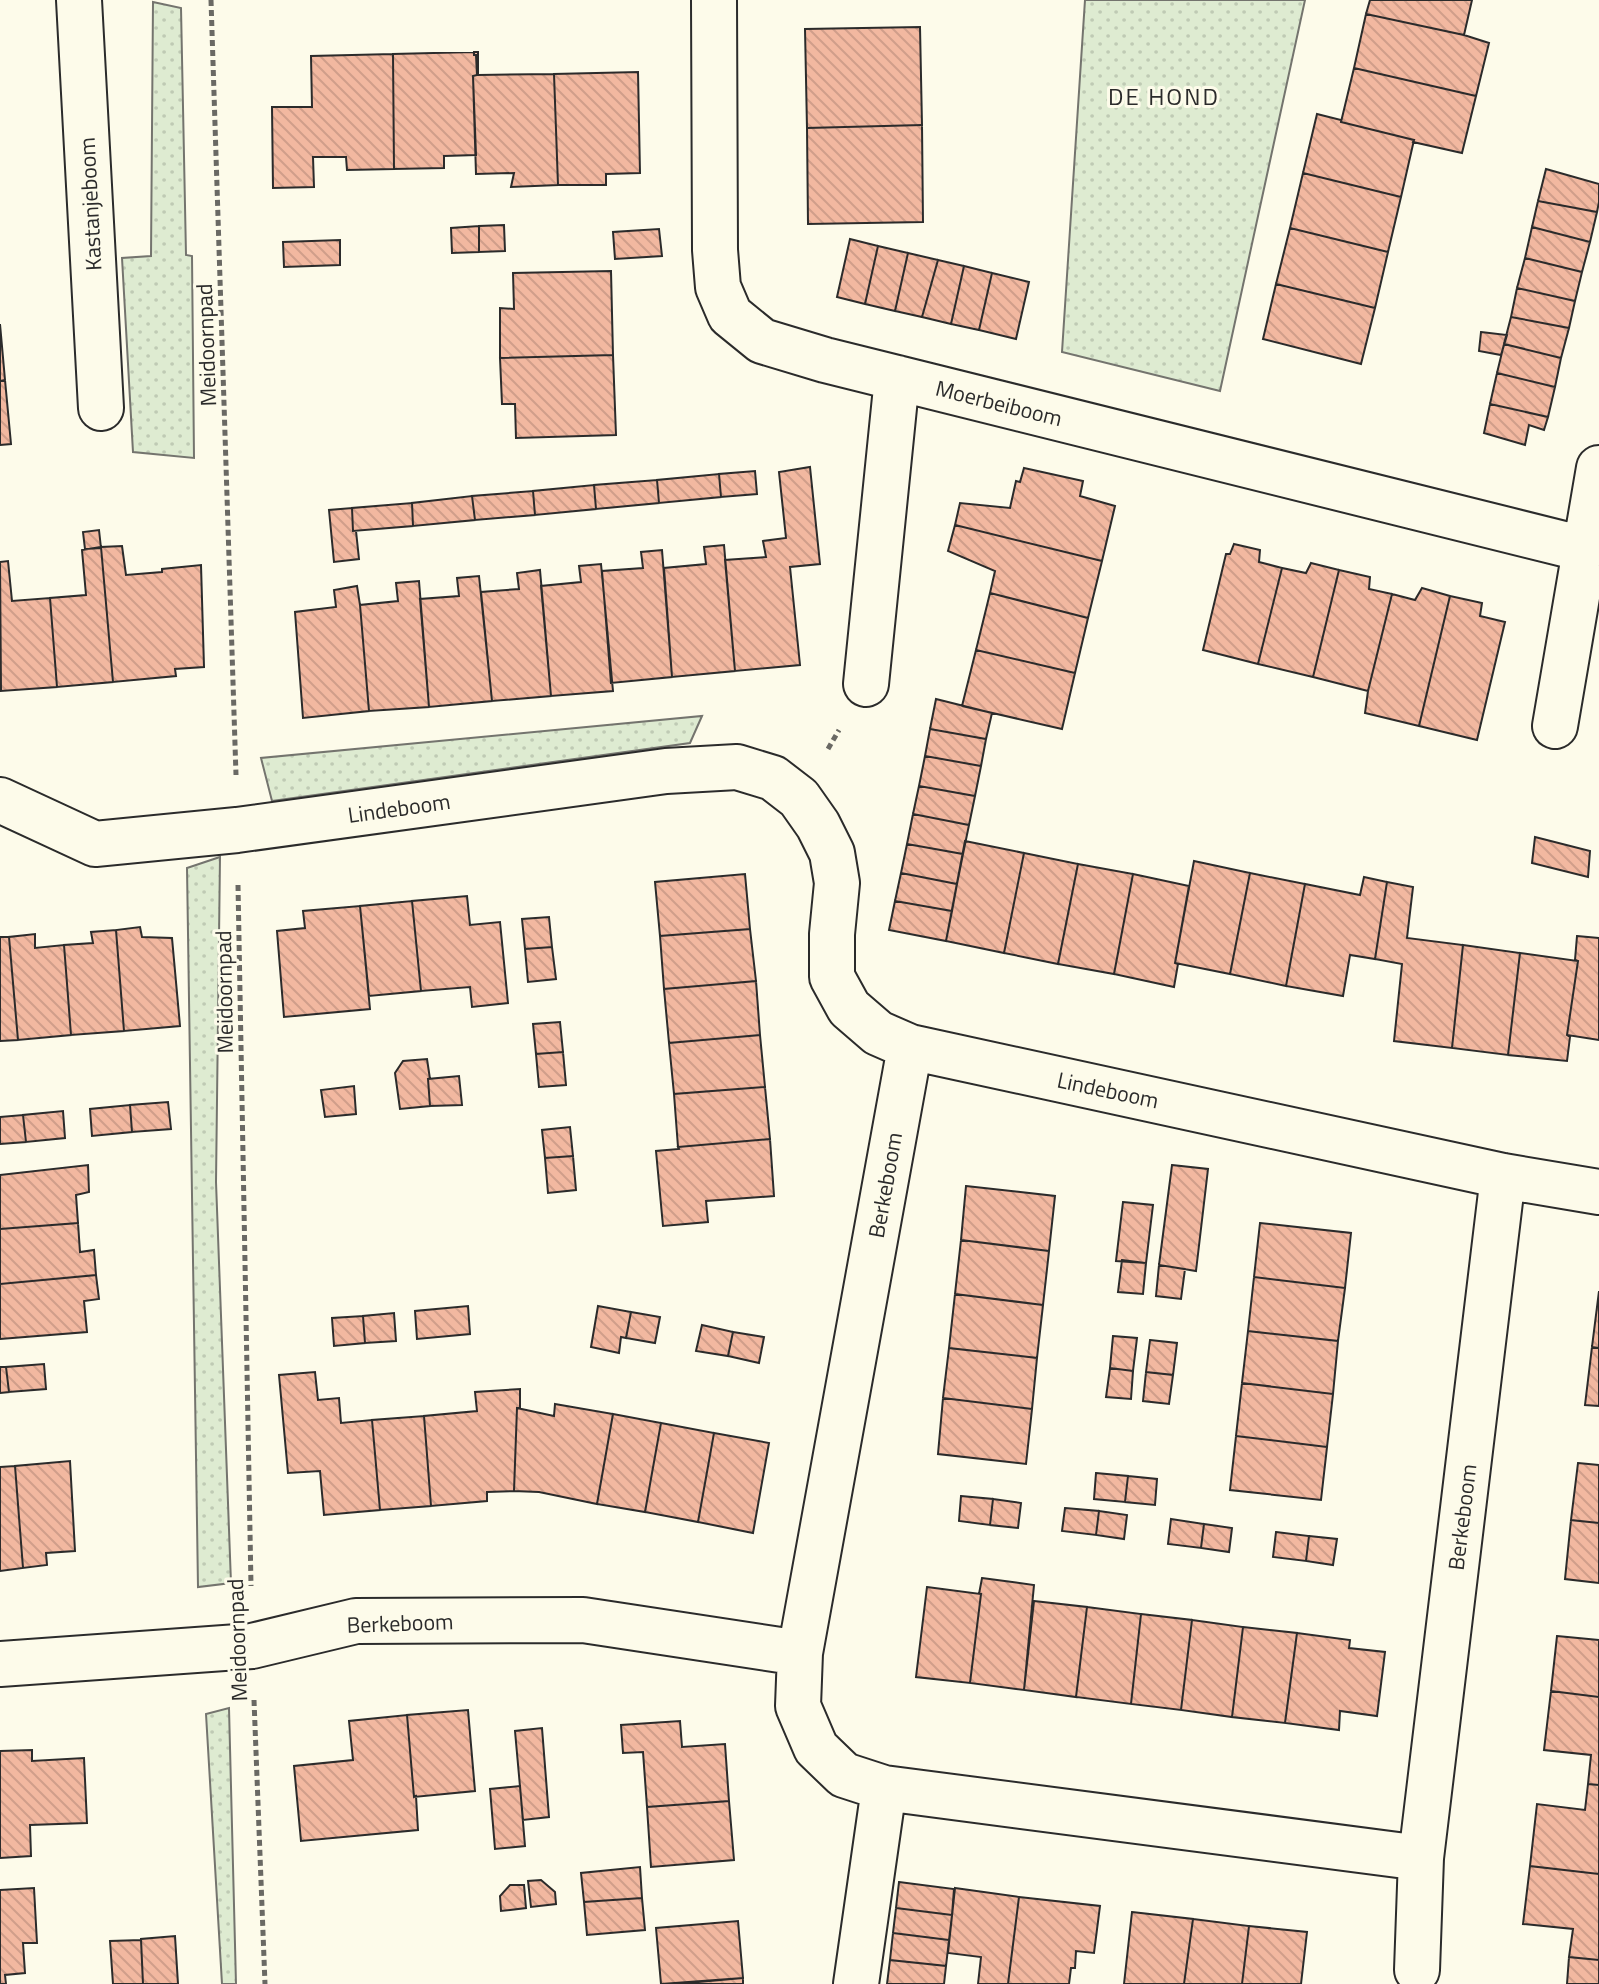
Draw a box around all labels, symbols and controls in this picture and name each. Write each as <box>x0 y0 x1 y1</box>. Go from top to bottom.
district label: DE HOND <box>1108 78 1220 114</box>
street label: Kastanjeboom <box>70 136 110 272</box>
street label: Meidoornpad <box>187 283 225 407</box>
street label: Moerbeiboom <box>932 371 1066 435</box>
street label: Lindeboom <box>346 784 452 832</box>
street label: Meidoornpad <box>206 930 242 1054</box>
street label: Lindeboom <box>1054 1063 1162 1117</box>
street label: Berkeboom <box>859 1129 911 1241</box>
street label: Berkeboom <box>1439 1462 1485 1572</box>
street label: Meidoornpad <box>218 1578 256 1702</box>
street label: Berkeboom <box>346 1604 454 1642</box>

